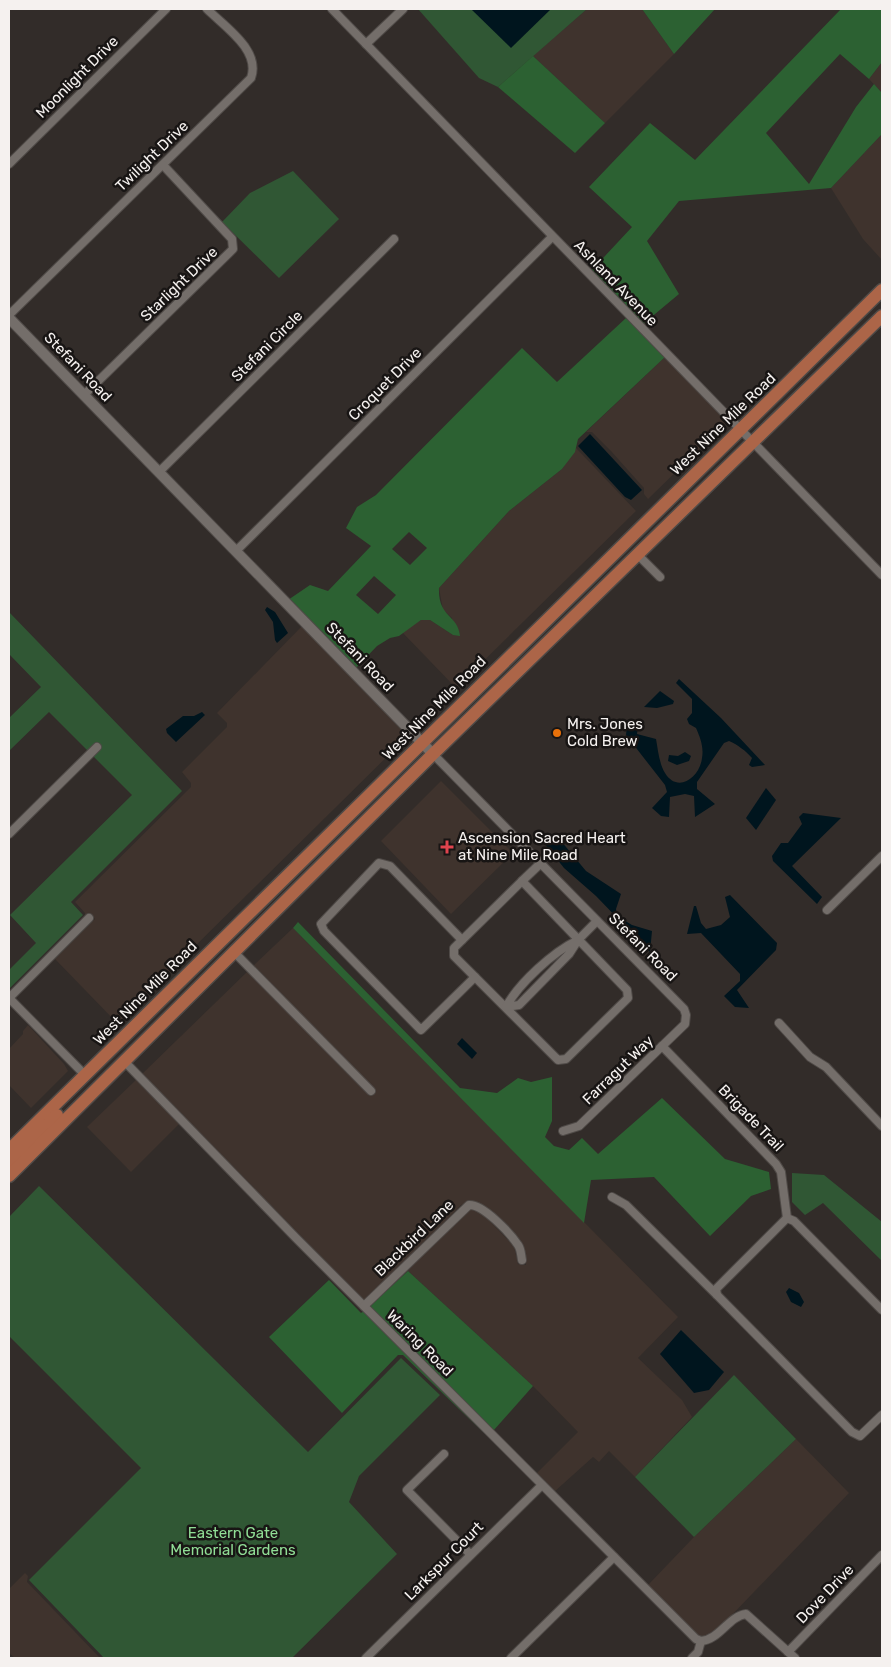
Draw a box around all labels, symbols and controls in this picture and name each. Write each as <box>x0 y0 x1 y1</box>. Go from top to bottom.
street label: Moonlight Drive <box>32 32 122 122</box>
street label: Twilight Drive <box>112 117 192 195</box>
street label: Ashland Avenue <box>570 236 662 330</box>
street label: Starlight Drive <box>137 243 221 325</box>
street label: Stefani Circle <box>228 307 306 385</box>
street label: Stefani Road <box>40 329 116 405</box>
street label: Croquet Drive <box>345 344 425 424</box>
street label: West Nine Mile Road <box>667 369 779 479</box>
street label: Stefani Road <box>322 619 398 695</box>
street label: West Nine Mile Road <box>378 652 490 764</box>
place label: Mrs. Jones Cold Brew <box>567 715 643 750</box>
marker: Mrs. Jones Cold Brew <box>551 727 563 739</box>
place label: Ascension Sacred Heart at Nine Mile Road <box>458 829 626 864</box>
marker: Ascension Sacred Heart at Nine Mile Road <box>440 840 454 854</box>
street label: Stefani Road <box>605 909 681 985</box>
street label: West Nine Mile Road <box>89 937 201 1049</box>
street label: Farragut Way <box>579 1032 657 1108</box>
street label: Brigade Trail <box>715 1081 787 1155</box>
street label: Blackbird Lane <box>371 1196 457 1280</box>
street label: Waring Road <box>383 1306 457 1380</box>
street label: Larkspur Court <box>401 1518 487 1604</box>
park label: Eastern Gate Memorial Gardens <box>170 1524 296 1559</box>
street label: Dove Drive <box>793 1561 857 1627</box>

